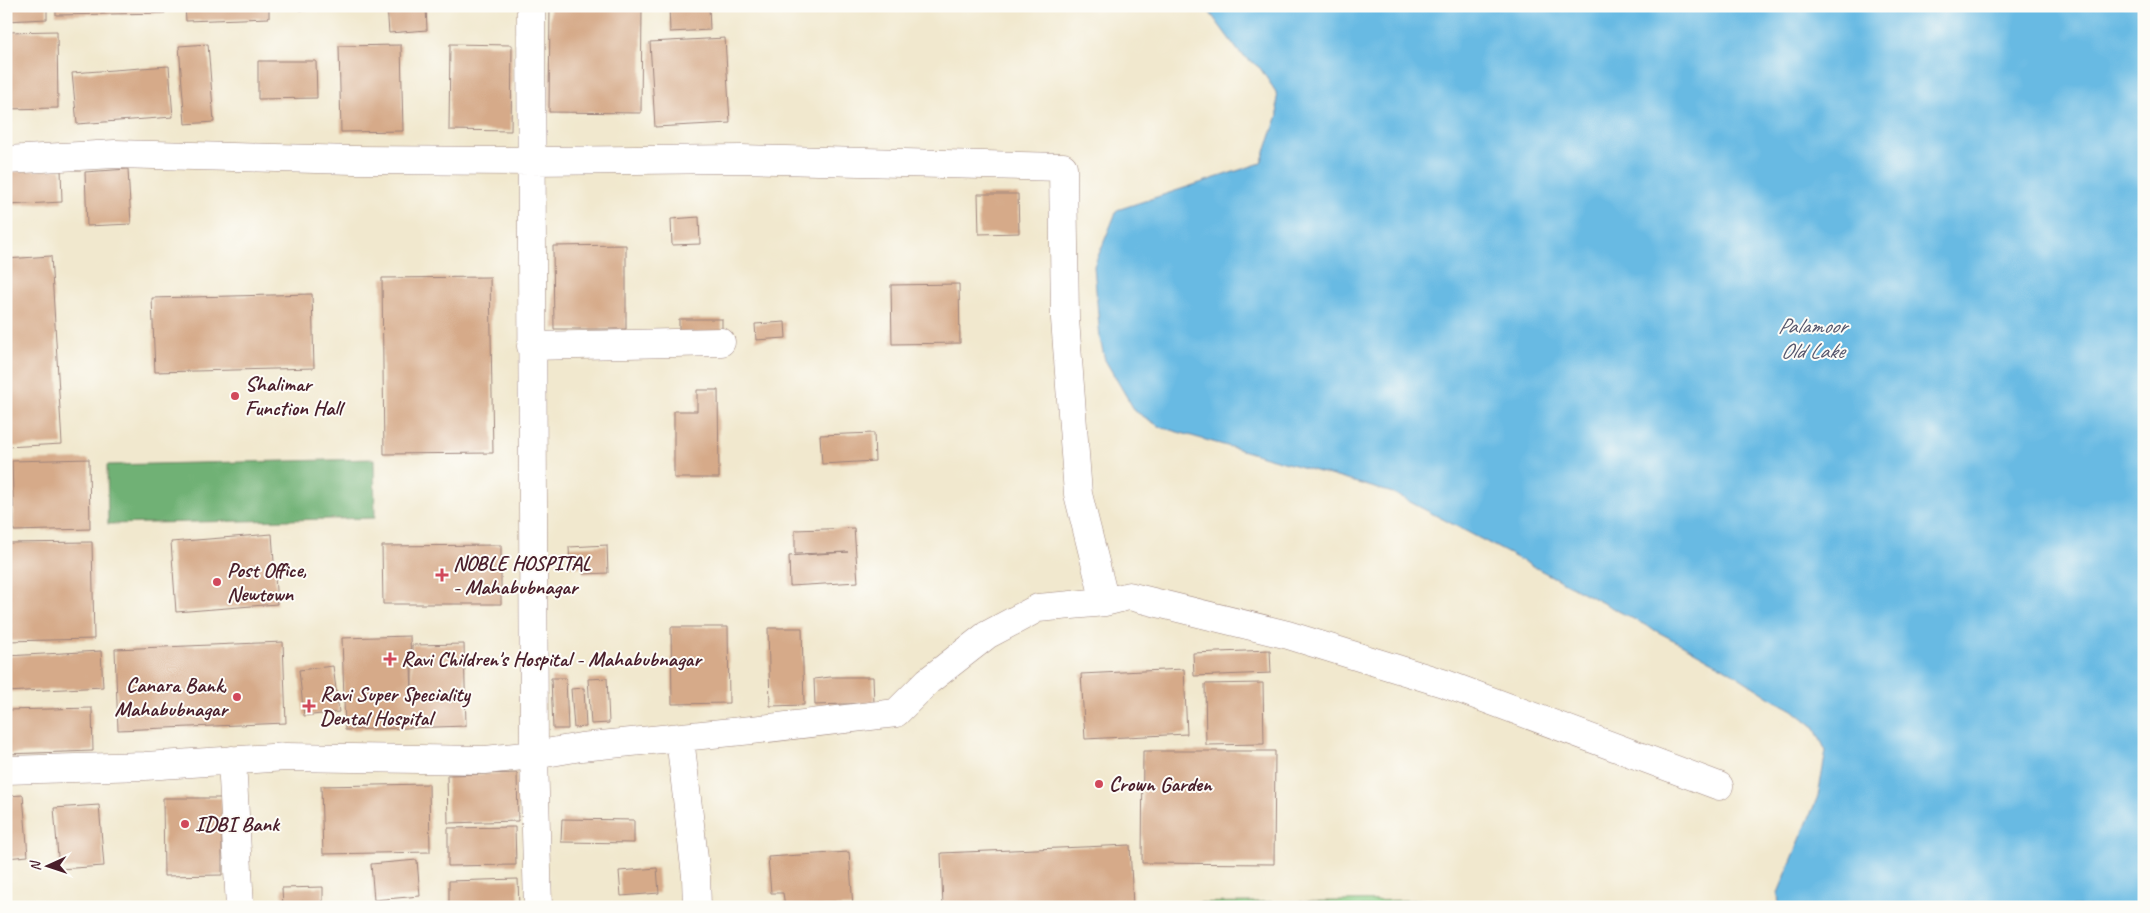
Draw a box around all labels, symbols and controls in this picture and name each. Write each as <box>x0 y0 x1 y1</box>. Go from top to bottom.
water label: Palamoor Old Lake <box>1778 312 1850 365</box>
place label: Shalimar Function Hall <box>245 371 346 421</box>
marker: Shalimar Function Hall <box>229 390 241 402</box>
place label: NOBLE HOSPITAL - Mahabubnagar <box>453 550 592 600</box>
place label: Post Office, Newtown <box>227 557 307 607</box>
marker: NOBLE HOSPITAL - Mahabubnagar <box>435 568 449 582</box>
marker: Post Office, Newtown <box>211 576 223 588</box>
place label: Ravi Children's Hospital - Mahabubnagar <box>401 646 703 672</box>
marker: Ravi Children's Hospital - Mahabubnagar <box>383 652 397 666</box>
place label: Canara Bank, Mahabubnagar <box>115 672 229 722</box>
place label: Ravi Super Speciality Dental Hospital <box>320 681 471 731</box>
marker: Canara Bank, Mahabubnagar <box>231 691 243 703</box>
marker: Ravi Super Speciality Dental Hospital <box>302 699 316 713</box>
place label: Crown Garden <box>1109 771 1213 797</box>
marker: Crown Garden <box>1093 778 1105 790</box>
place label: IDBI Bank <box>195 811 281 837</box>
marker: IDBI Bank <box>179 818 191 830</box>
north arrow <box>22 840 72 890</box>
text: N <box>27 860 44 871</box>

